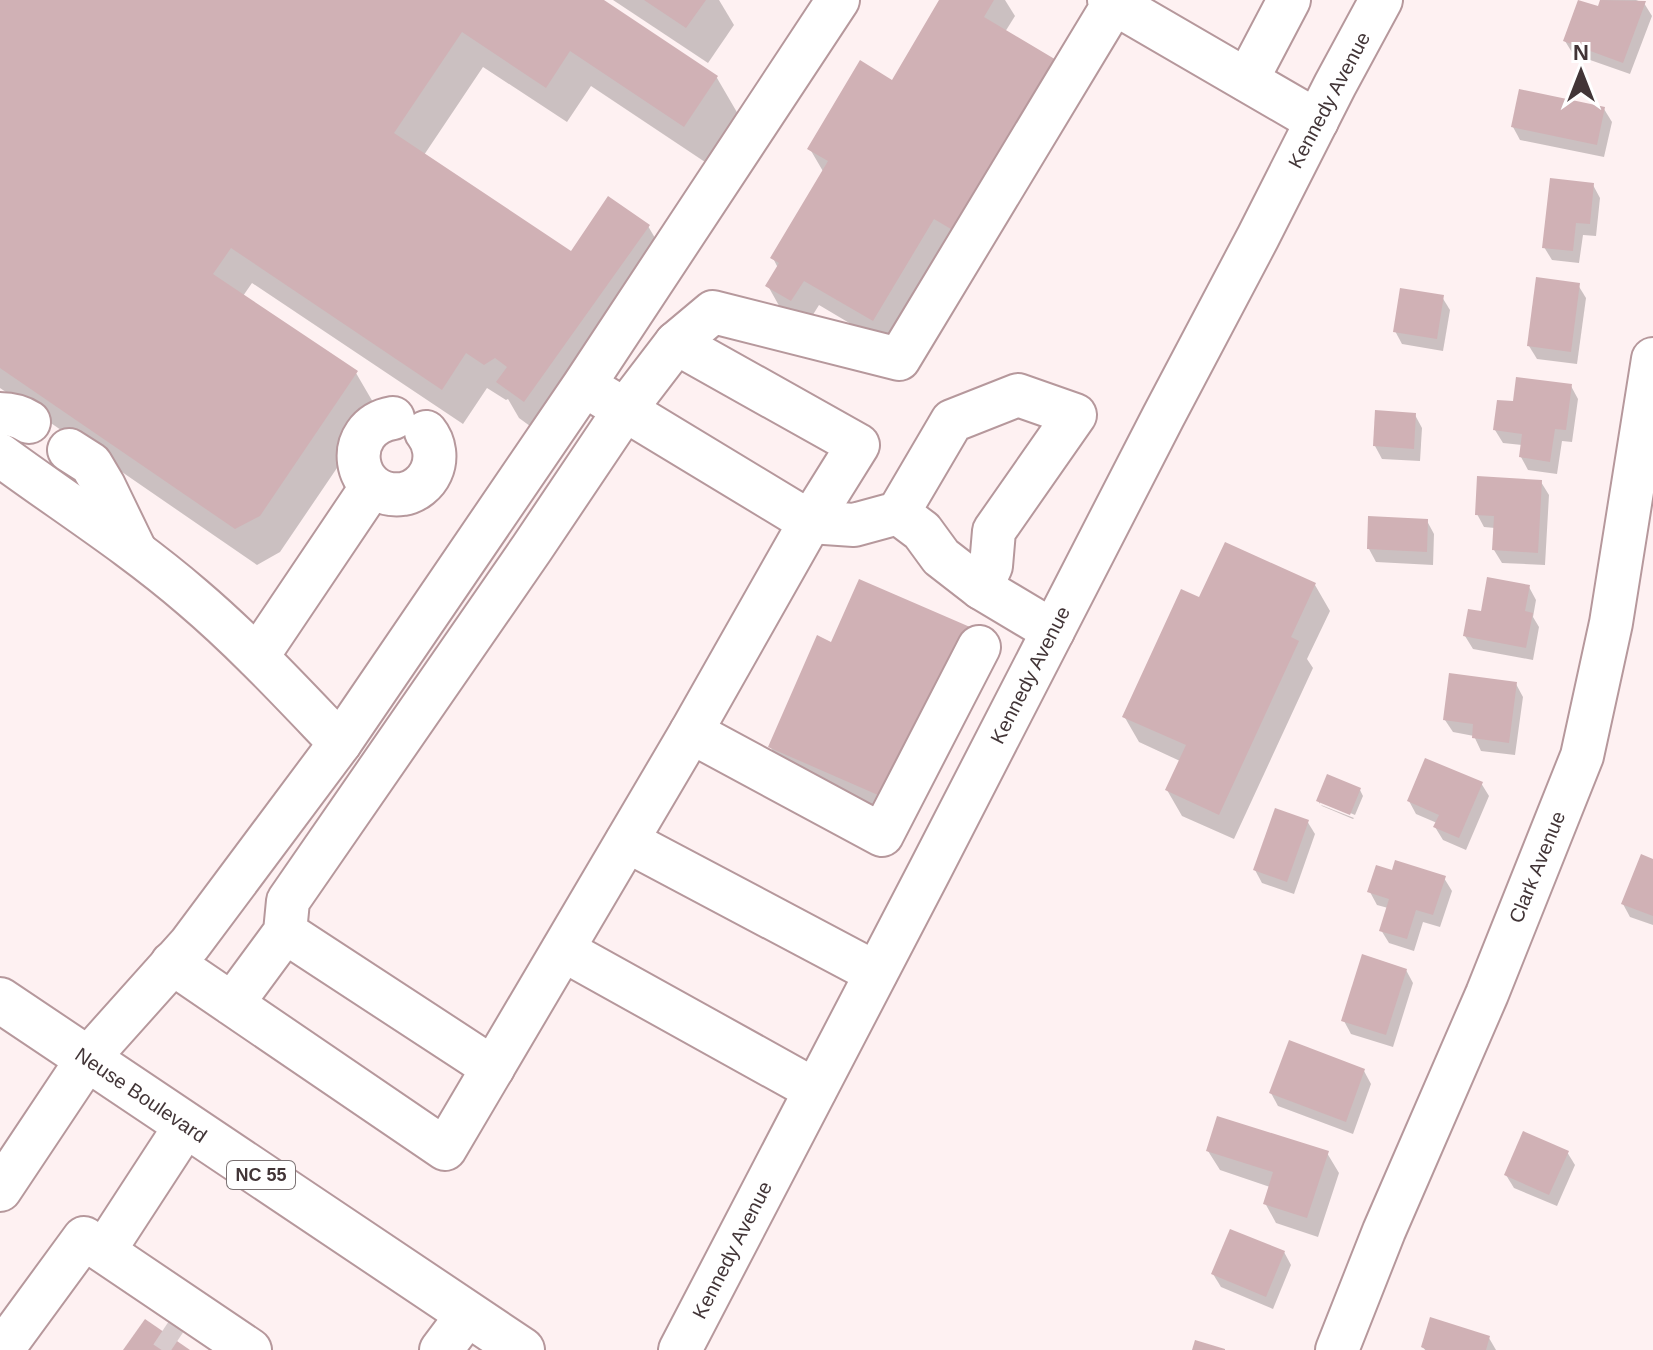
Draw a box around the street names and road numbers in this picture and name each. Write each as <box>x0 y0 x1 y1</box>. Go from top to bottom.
street label: Kennedy Avenue <box>1284 28 1374 172</box>
street label: Kennedy Avenue <box>986 603 1074 747</box>
street label: Clark Avenue <box>1505 808 1569 926</box>
street label: Neuse Boulevard <box>71 1043 211 1147</box>
road number: NC 55 <box>227 1161 295 1189</box>
street label: Kennedy Avenue <box>688 1178 776 1322</box>

